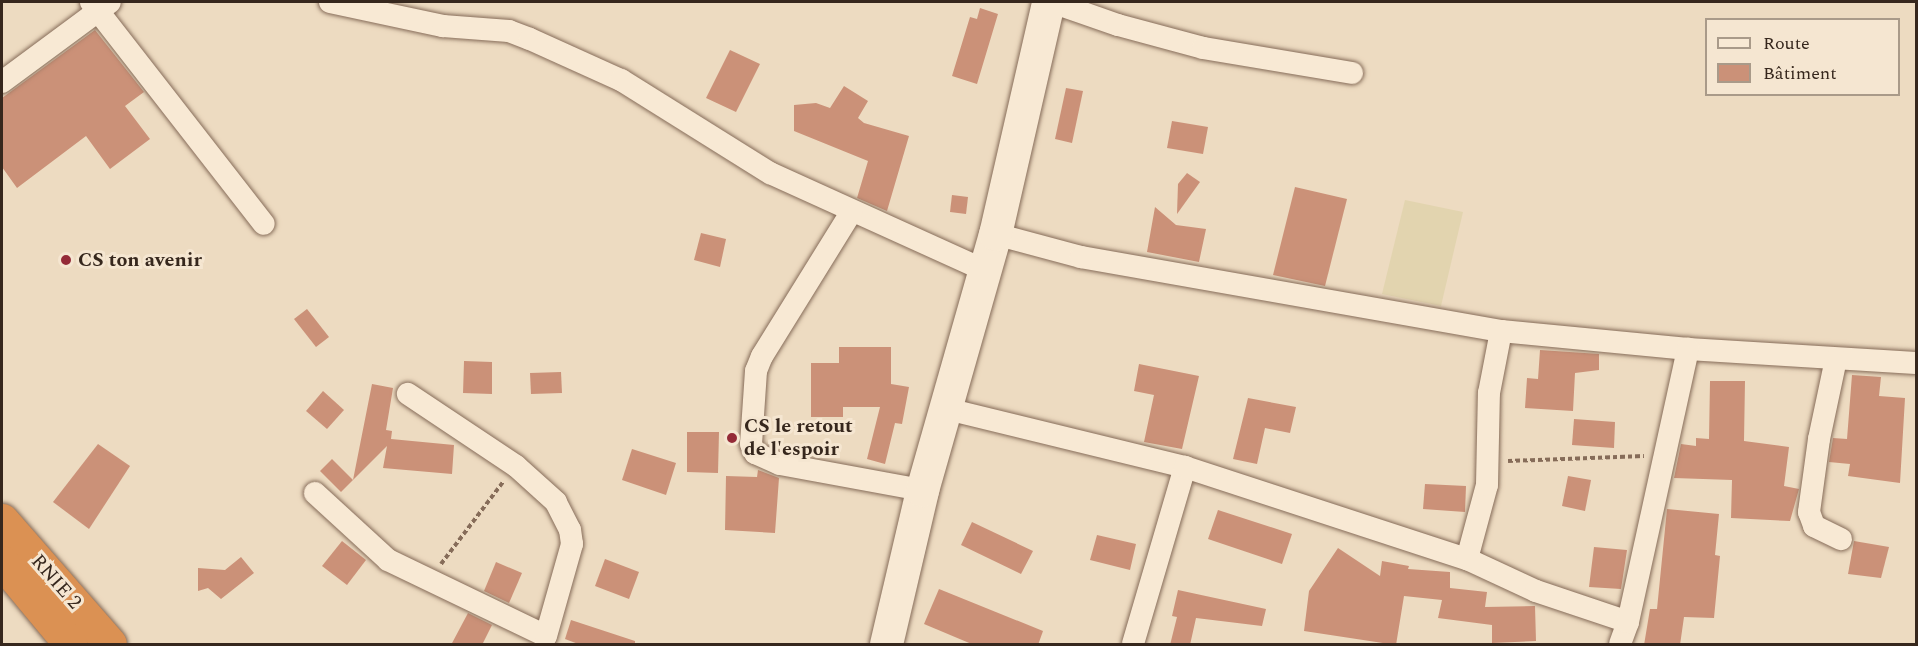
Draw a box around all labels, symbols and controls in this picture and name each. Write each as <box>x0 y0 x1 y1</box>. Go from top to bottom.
legend <box>1705 18 1900 96</box>
text: Route <box>1763 30 1810 57</box>
text: Bâtiment <box>1763 60 1837 87</box>
place label: CS ton avenir <box>78 248 202 272</box>
marker: CS ton avenir <box>59 253 73 267</box>
place label: CS le retout de l'espoir <box>744 414 853 461</box>
marker: CS le retout de l'espoir <box>725 431 739 445</box>
street label: RNIE 2 <box>26 550 86 614</box>

